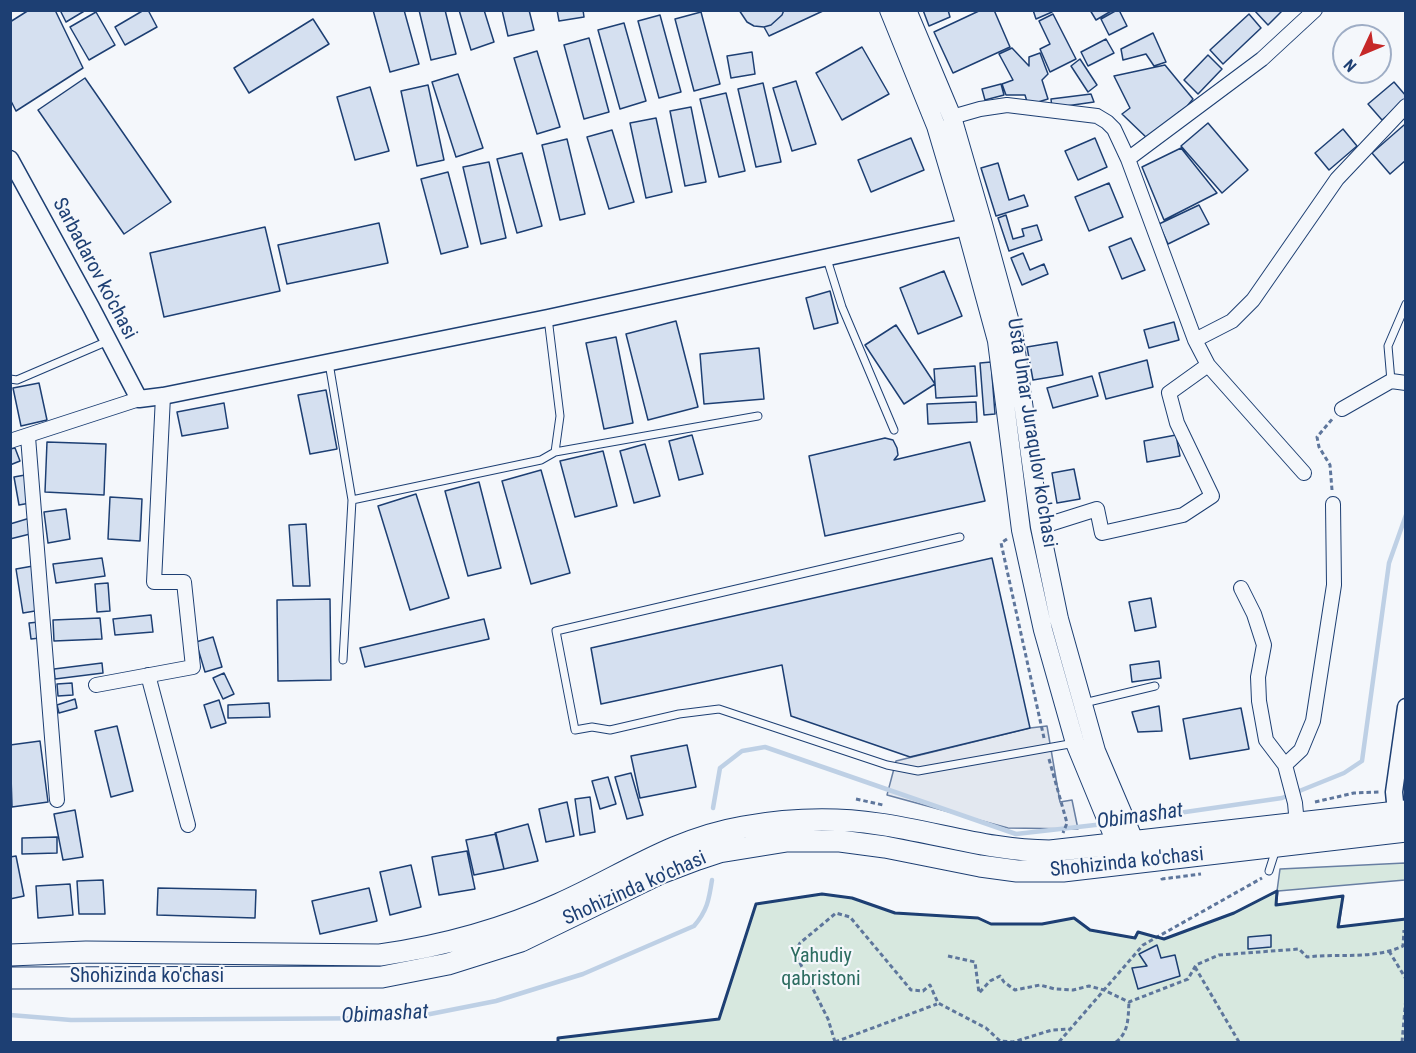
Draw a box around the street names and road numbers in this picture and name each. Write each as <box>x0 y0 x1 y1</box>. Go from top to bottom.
street label: Sarbadarov ko'chasi <box>47 194 141 344</box>
street label: Usta Umar Juraqulov ko'chasi <box>1001 317 1061 549</box>
street label: Shohizinda ko'chasi <box>1049 843 1205 883</box>
street label: Shohizinda ko'chasi <box>560 847 710 931</box>
street label: Shohizinda ko'chasi <box>70 965 224 989</box>

